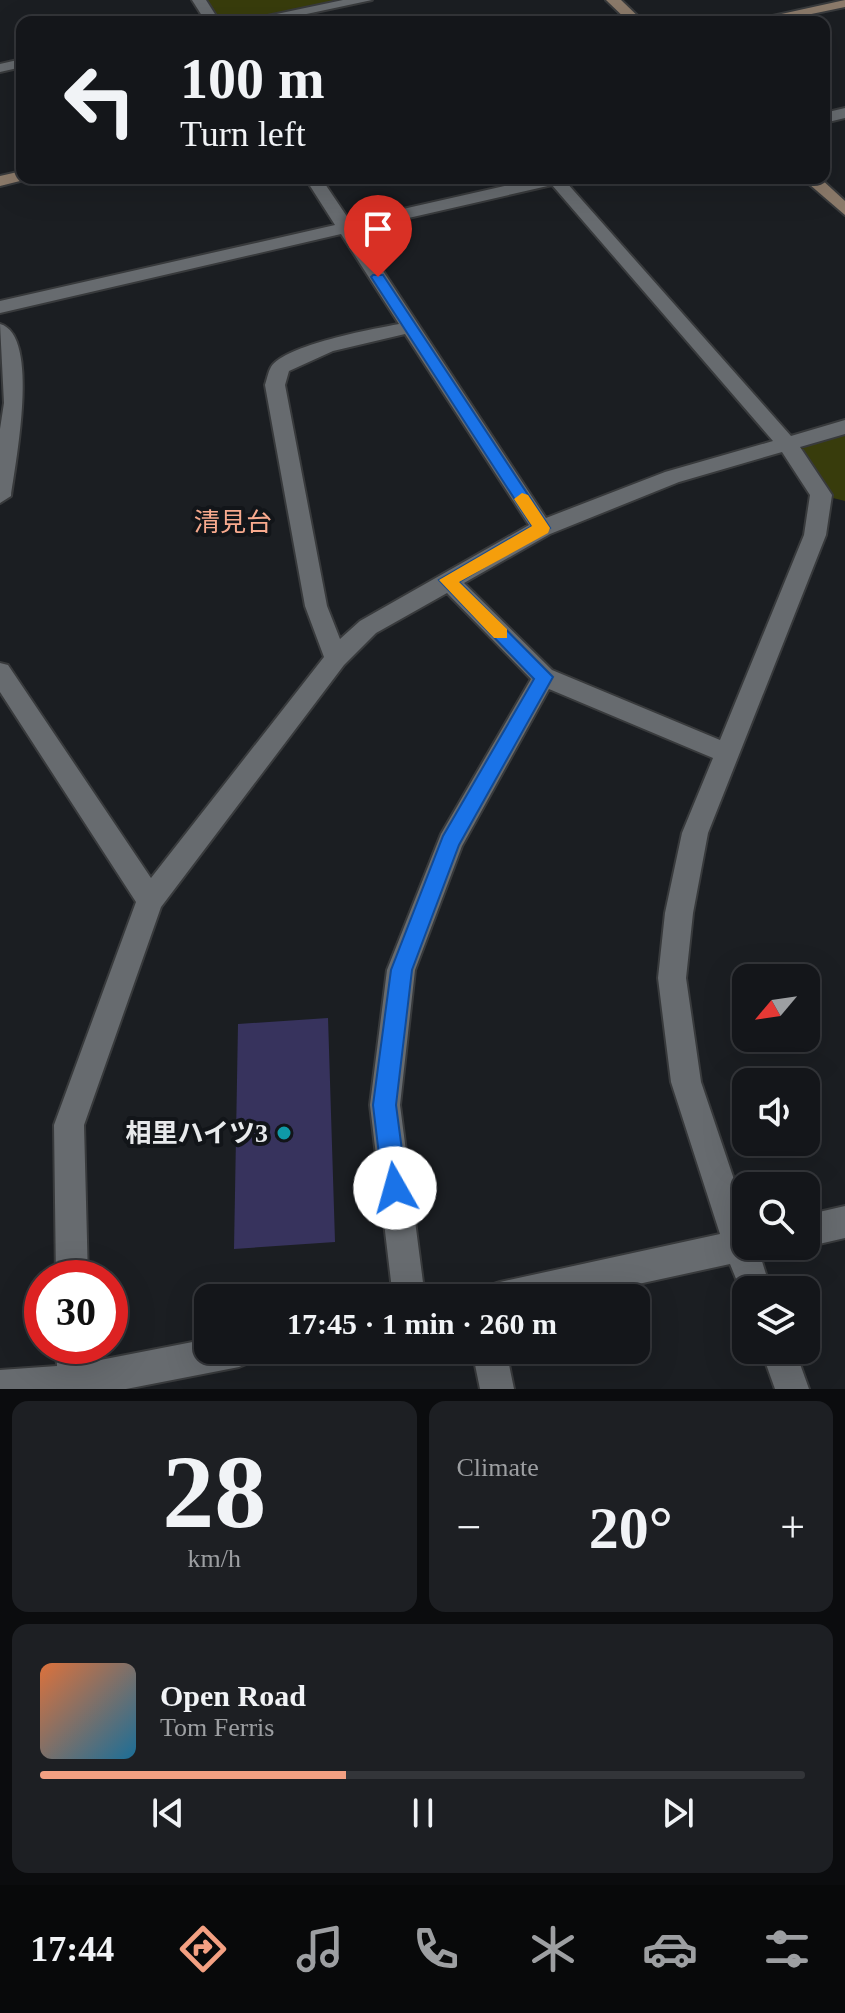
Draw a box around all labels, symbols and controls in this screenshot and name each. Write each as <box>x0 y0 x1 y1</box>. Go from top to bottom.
icon: left <box>48 48 152 152</box>
text: 100 m <box>180 48 325 110</box>
text: Turn left <box>180 114 306 154</box>
pin <box>344 195 412 277</box>
icon: arrive <box>356 207 400 251</box>
district label: 清見台 <box>194 508 272 537</box>
north arrow <box>732 964 820 1052</box>
map controls <box>732 964 820 1364</box>
button: sound <box>732 1068 820 1156</box>
place label: 相里ハイツ3 <box>126 1119 268 1148</box>
marker: 相里ハイツ3 <box>275 1124 293 1142</box>
position arrow <box>353 1146 437 1230</box>
button: search <box>732 1172 820 1260</box>
speed limit sign: 30 <box>24 1260 128 1364</box>
button: layers <box>732 1276 820 1364</box>
text: 17:45 · 1 min · 260 m <box>287 1307 557 1340</box>
text: 28 <box>162 1434 266 1549</box>
text: Climate <box>457 1453 539 1482</box>
text: 20° <box>589 1495 673 1561</box>
text: − <box>457 1503 481 1552</box>
text: + <box>780 1503 805 1552</box>
text: km/h <box>188 1544 241 1573</box>
text: Open Road <box>160 1679 306 1712</box>
text: Tom Ferris <box>160 1713 274 1742</box>
icon: previous <box>146 1791 190 1835</box>
icon: pause <box>401 1791 445 1835</box>
icon: next <box>656 1791 700 1835</box>
icon: directions <box>175 1921 231 1977</box>
icon: music <box>292 1921 348 1977</box>
icon: phone <box>408 1921 464 1977</box>
icon: climate <box>525 1921 581 1977</box>
icon: car <box>642 1921 698 1977</box>
icon: filters <box>759 1921 815 1977</box>
text: 17:44 <box>30 1929 114 1969</box>

